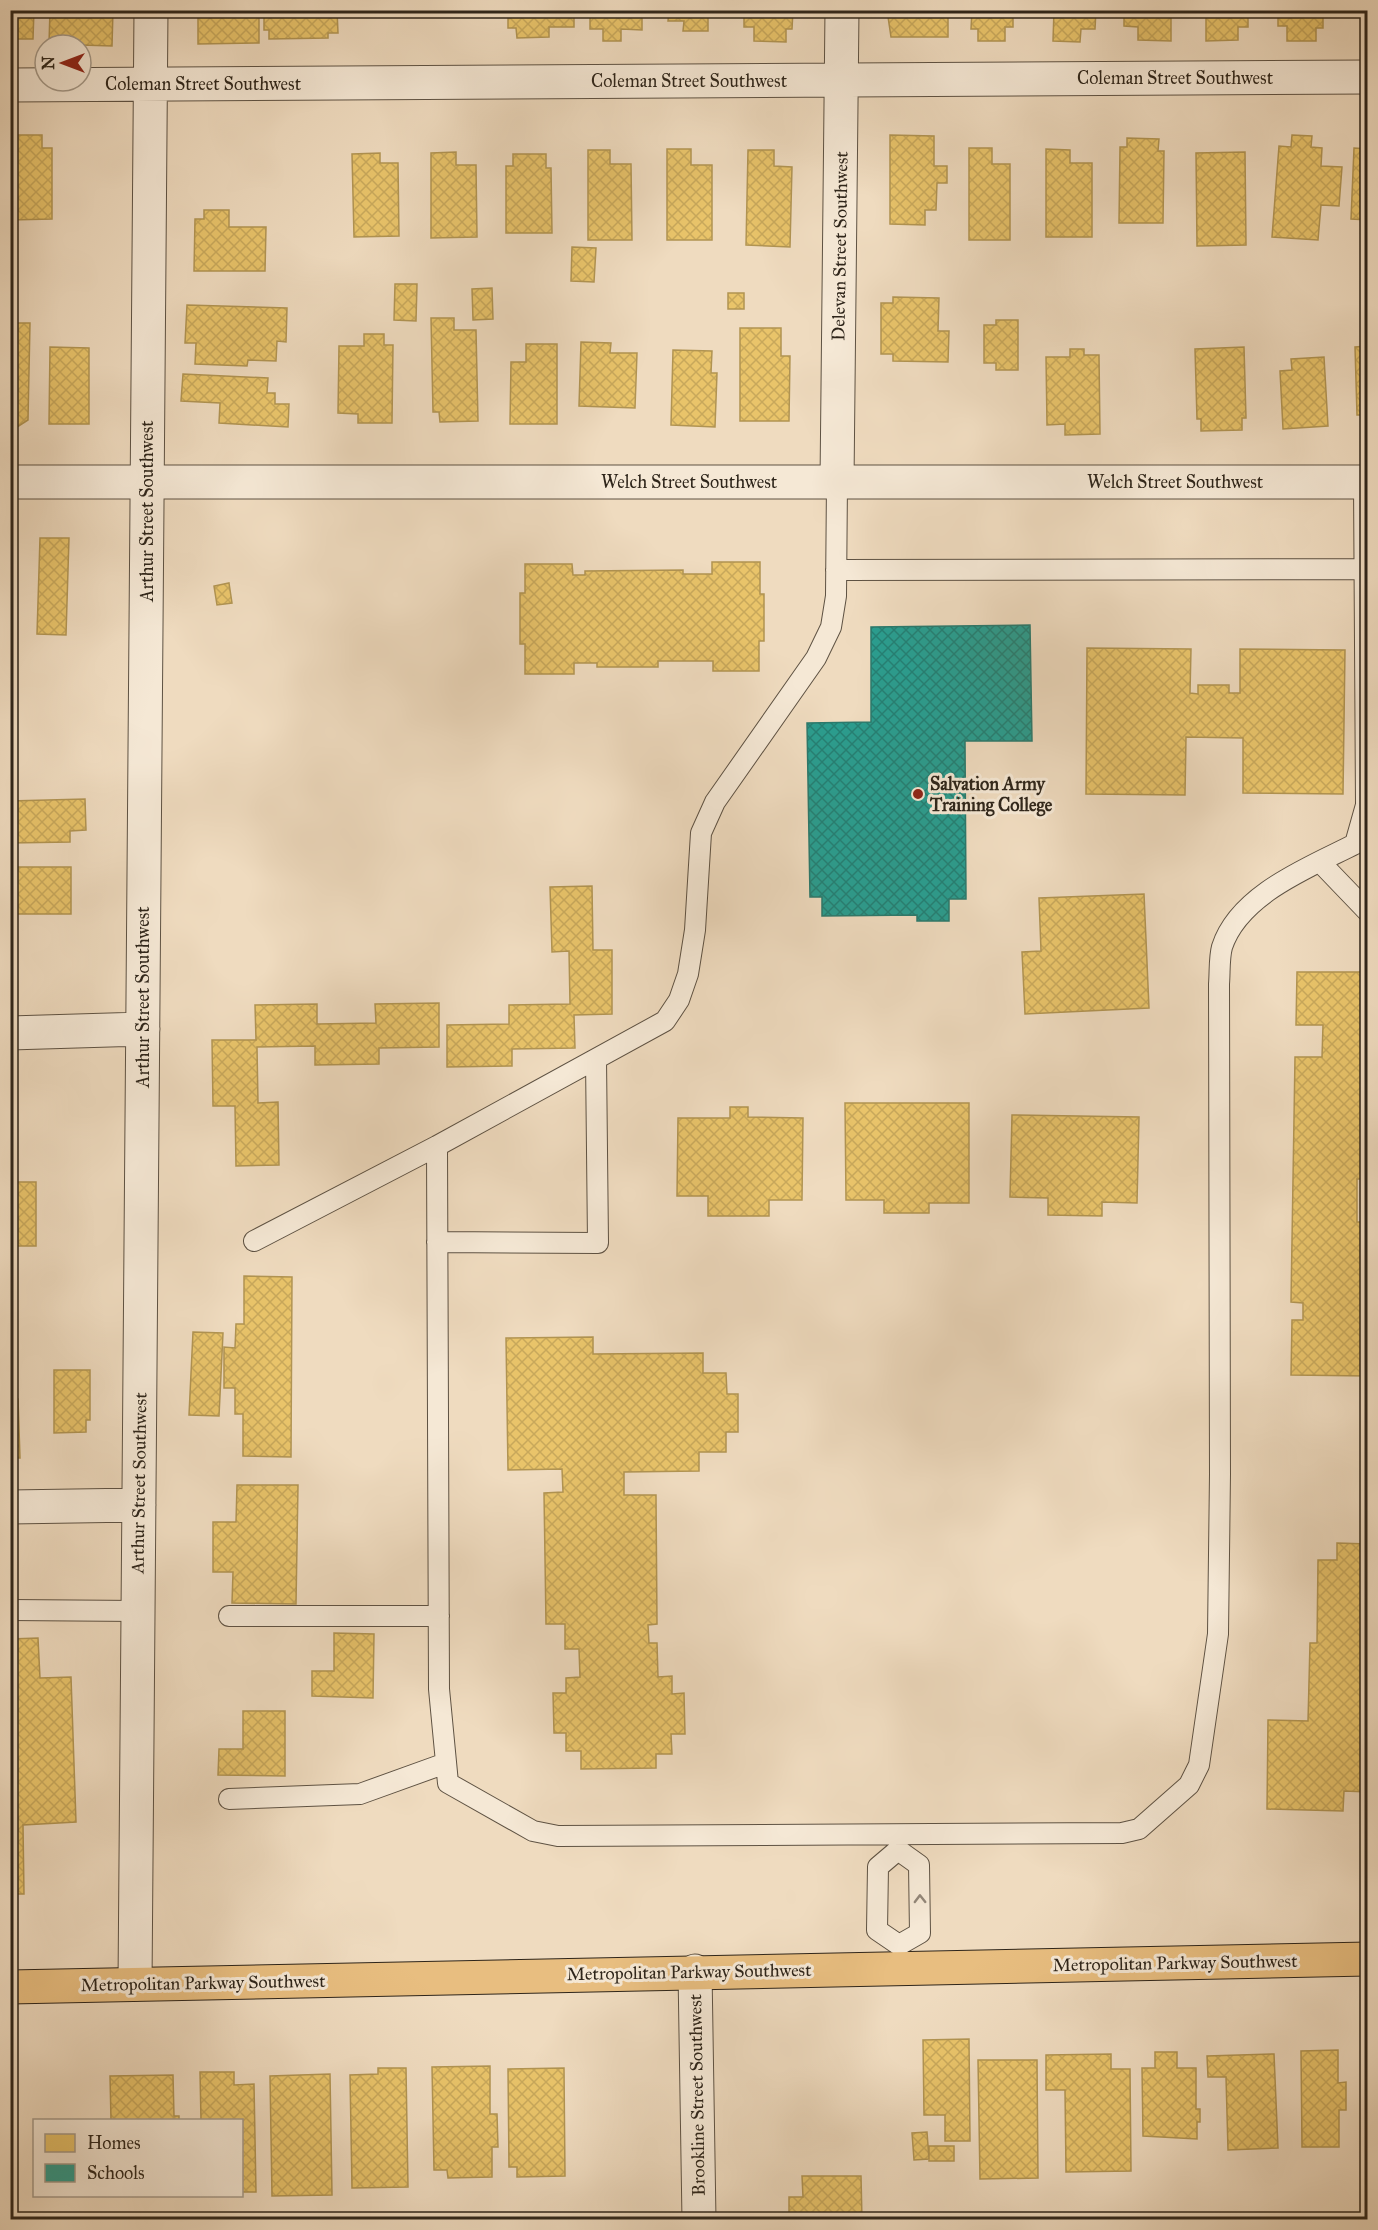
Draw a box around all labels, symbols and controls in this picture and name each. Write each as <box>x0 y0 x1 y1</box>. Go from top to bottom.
north arrow <box>33 33 93 93</box>
text: N <box>39 56 58 70</box>
street label: Coleman Street Southwest <box>1077 67 1274 89</box>
street label: Coleman Street Southwest <box>591 70 788 92</box>
street label: Coleman Street Southwest <box>105 73 302 95</box>
street label: Delevan Street Southwest <box>827 150 853 341</box>
street label: Arthur Street Southwest <box>136 420 158 603</box>
street label: Welch Street Southwest <box>601 471 778 493</box>
street label: Welch Street Southwest <box>1087 471 1264 493</box>
place label: Salvation Army Training College <box>929 773 1053 817</box>
marker: Salvation Army Training College <box>911 787 925 801</box>
street label: Arthur Street Southwest <box>132 906 154 1089</box>
street label: Arthur Street Southwest <box>126 1392 152 1575</box>
one-way arrow <box>914 1894 926 1903</box>
street label: Metropolitan Parkway Southwest <box>1052 1950 1298 1976</box>
street label: Metropolitan Parkway Southwest <box>566 1959 812 1985</box>
street label: Metropolitan Parkway Southwest <box>80 1970 326 1996</box>
street label: Brookline Street Southwest <box>684 1993 710 2196</box>
legend <box>33 2119 243 2197</box>
text: Homes <box>87 2132 141 2154</box>
text: Schools <box>87 2162 145 2184</box>

